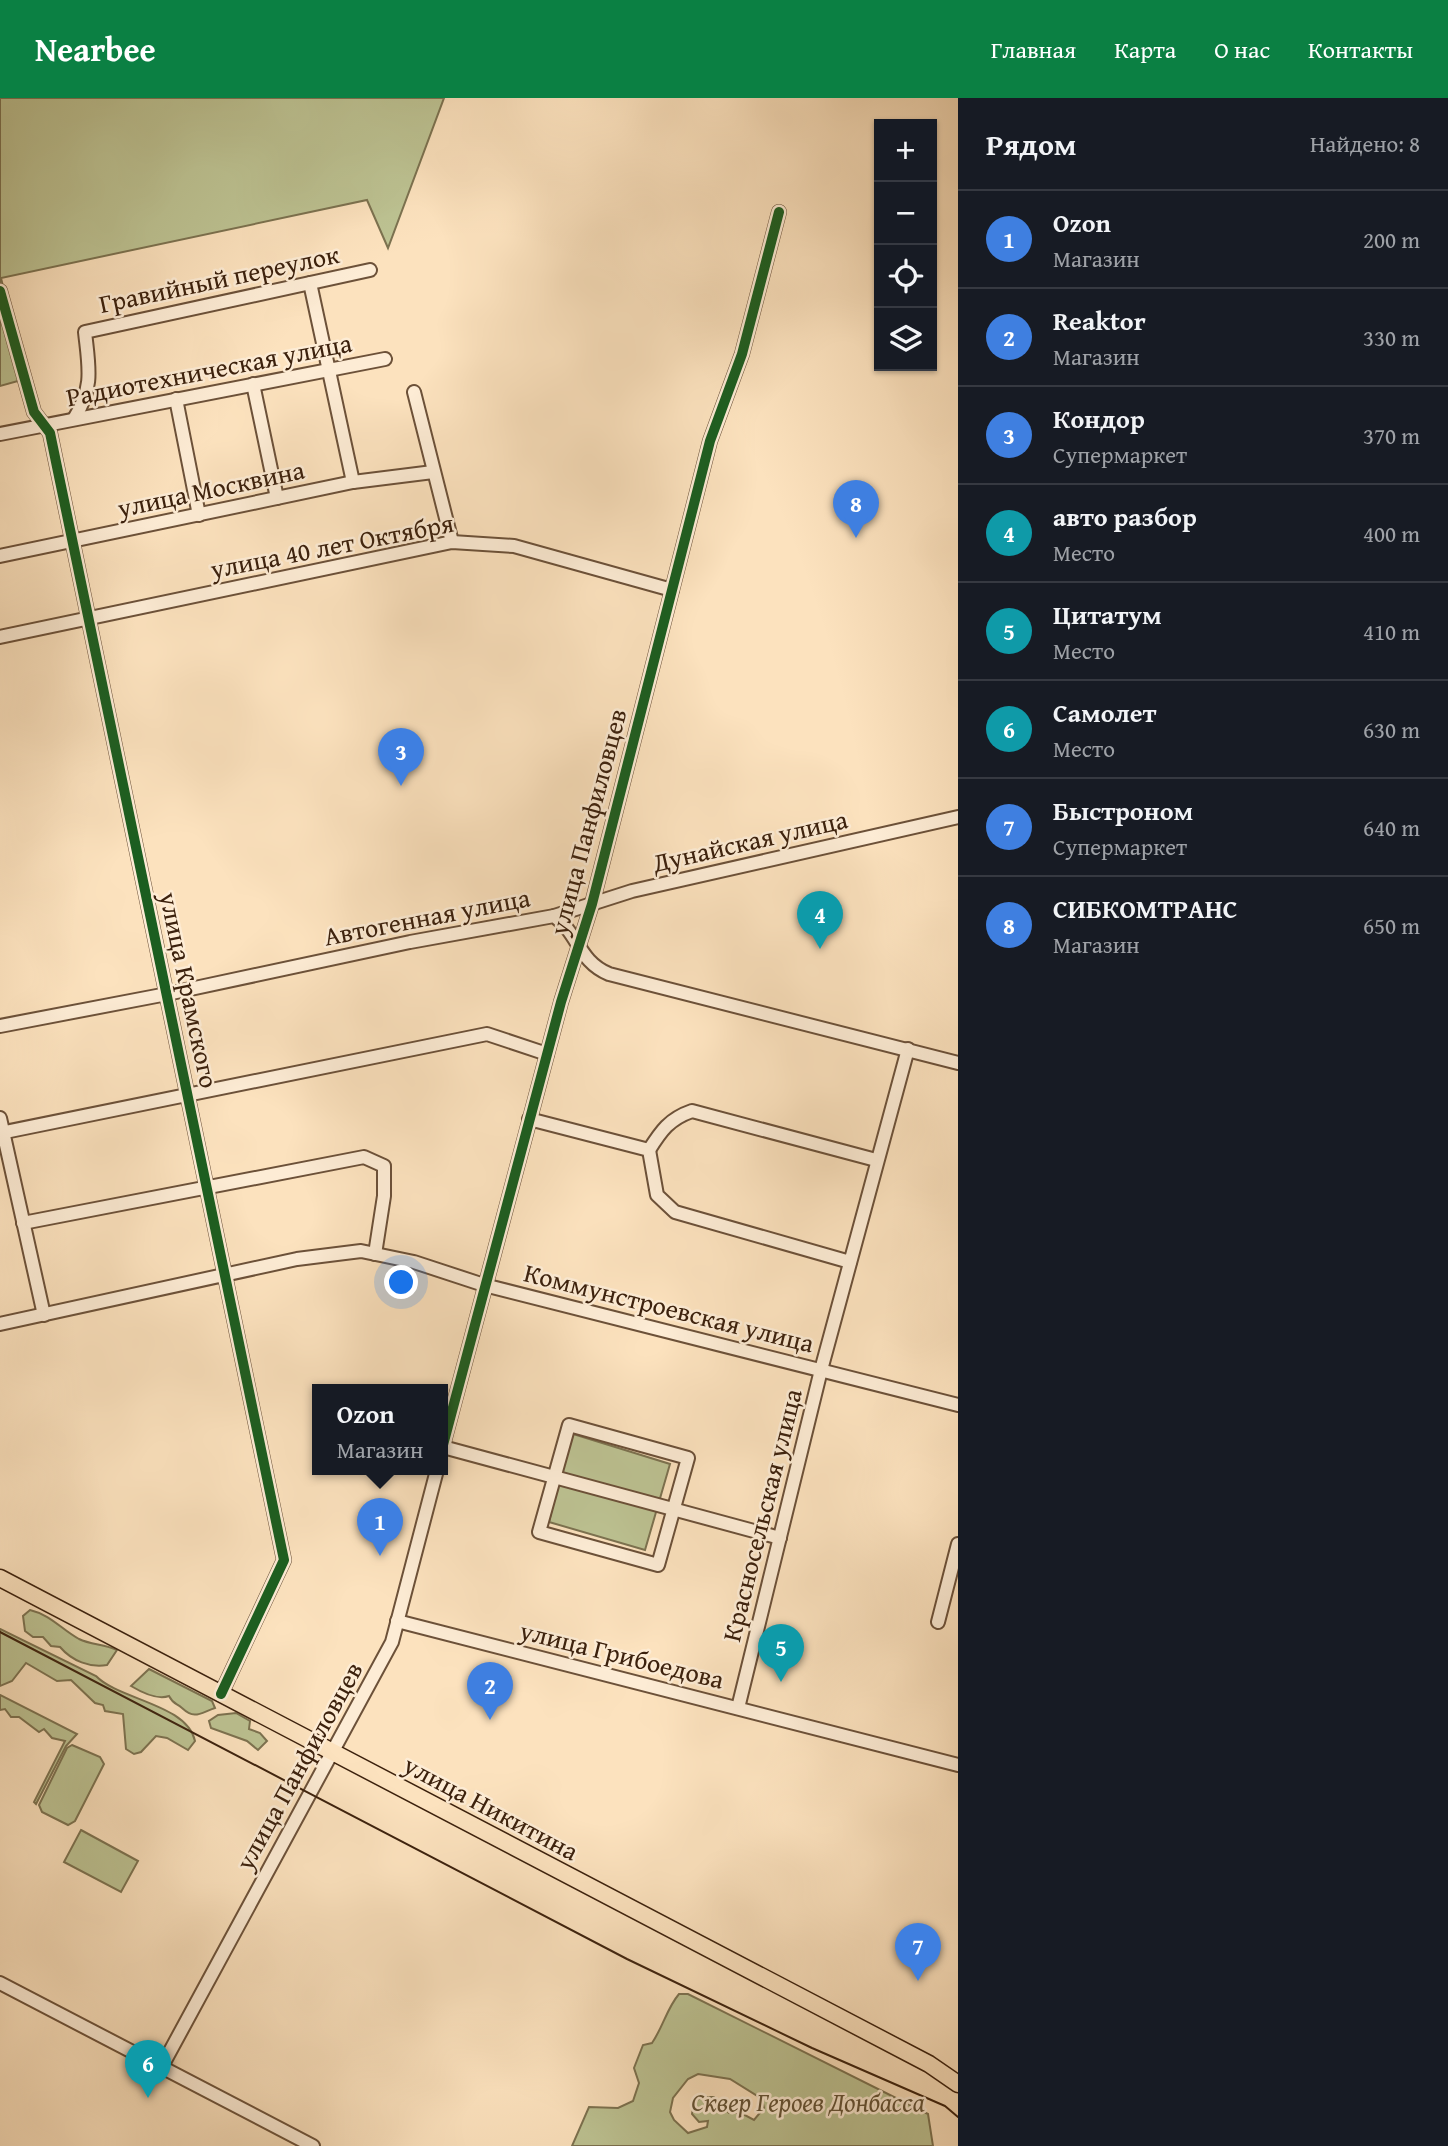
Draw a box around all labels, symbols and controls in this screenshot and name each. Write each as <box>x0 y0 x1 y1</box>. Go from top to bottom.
text: Nearbee <box>35 25 156 73</box>
text: Главная <box>991 32 1076 67</box>
text: Карта <box>1114 32 1176 67</box>
text: О нас <box>1214 32 1270 67</box>
text: Контакты <box>1308 32 1413 67</box>
map controls <box>874 119 937 371</box>
button: + <box>874 119 937 182</box>
text: Рядом <box>986 122 1077 166</box>
text: Найдено: 8 <box>1310 127 1420 160</box>
button: − <box>874 182 937 245</box>
text: Ozon <box>1053 203 1111 242</box>
text: 1 <box>1003 223 1015 256</box>
text: 200 m <box>1363 223 1420 256</box>
street label: Гравийный переулок <box>95 234 343 323</box>
text: Магазин <box>1053 242 1140 275</box>
button: locate <box>874 245 937 308</box>
text: Reaktor <box>1053 301 1146 340</box>
button: layers <box>874 308 937 371</box>
text: 2 <box>1003 321 1015 354</box>
text: 330 m <box>1363 321 1420 354</box>
street label: Радиотехническая улица <box>63 323 356 416</box>
text: Магазин <box>1053 340 1140 373</box>
text: Кондор <box>1053 399 1145 438</box>
text: 3 <box>1003 419 1015 452</box>
text: 370 m <box>1363 419 1420 452</box>
text: Супермаркет <box>1053 438 1187 471</box>
street label: улица Москвина <box>113 450 309 528</box>
pin: 8 <box>833 480 879 538</box>
text: авто разбор <box>1053 497 1197 536</box>
street label: улица 40 лет Октября <box>206 503 457 588</box>
text: 4 <box>1003 517 1015 550</box>
text: 400 m <box>1363 517 1420 550</box>
text: Место <box>1053 536 1115 569</box>
text: Цитатум <box>1053 595 1162 634</box>
text: 5 <box>1003 615 1015 648</box>
text: 410 m <box>1363 615 1420 648</box>
text: Место <box>1053 634 1115 667</box>
text: Самолет <box>1053 693 1156 732</box>
street label: улица Панфиловцев <box>538 704 636 940</box>
text: 6 <box>1003 713 1015 746</box>
text: 630 m <box>1363 713 1420 746</box>
pin: 3 <box>378 728 424 786</box>
text: Место <box>1053 732 1115 765</box>
text: Быстроном <box>1053 791 1193 830</box>
street label: Дунайская улица <box>647 799 852 882</box>
text: 7 <box>1003 811 1015 844</box>
text: 640 m <box>1363 811 1420 844</box>
text: Супермаркет <box>1053 830 1187 863</box>
street label: Автогенная улица <box>321 877 534 956</box>
street label: улица Крамского <box>149 887 229 1092</box>
text: СИБКОМТРАНС <box>1053 889 1237 928</box>
pin: 4 <box>797 891 843 949</box>
text: 8 <box>1003 909 1015 942</box>
text: 650 m <box>1363 909 1420 942</box>
text: Магазин <box>1053 928 1140 961</box>
street label: Коммунстроевская улица <box>520 1253 819 1363</box>
your location <box>384 1265 418 1299</box>
popup <box>312 1384 448 1475</box>
street label: Красносельская улица <box>711 1384 812 1645</box>
text: Ozon <box>337 1394 395 1433</box>
text: Магазин <box>337 1433 423 1466</box>
pin: 1 <box>357 1498 403 1556</box>
street label: улица Грибоедова <box>515 1610 729 1699</box>
pin: 5 <box>758 1624 804 1682</box>
street label: улица Панфиловцев <box>225 1654 372 1878</box>
pin: 2 <box>467 1662 513 1720</box>
street label: улица Никитина <box>396 1745 586 1870</box>
pin: 7 <box>895 1923 941 1981</box>
pin: 6 <box>125 2040 171 2098</box>
park label: Сквер Героев Донбасса <box>691 2082 925 2121</box>

